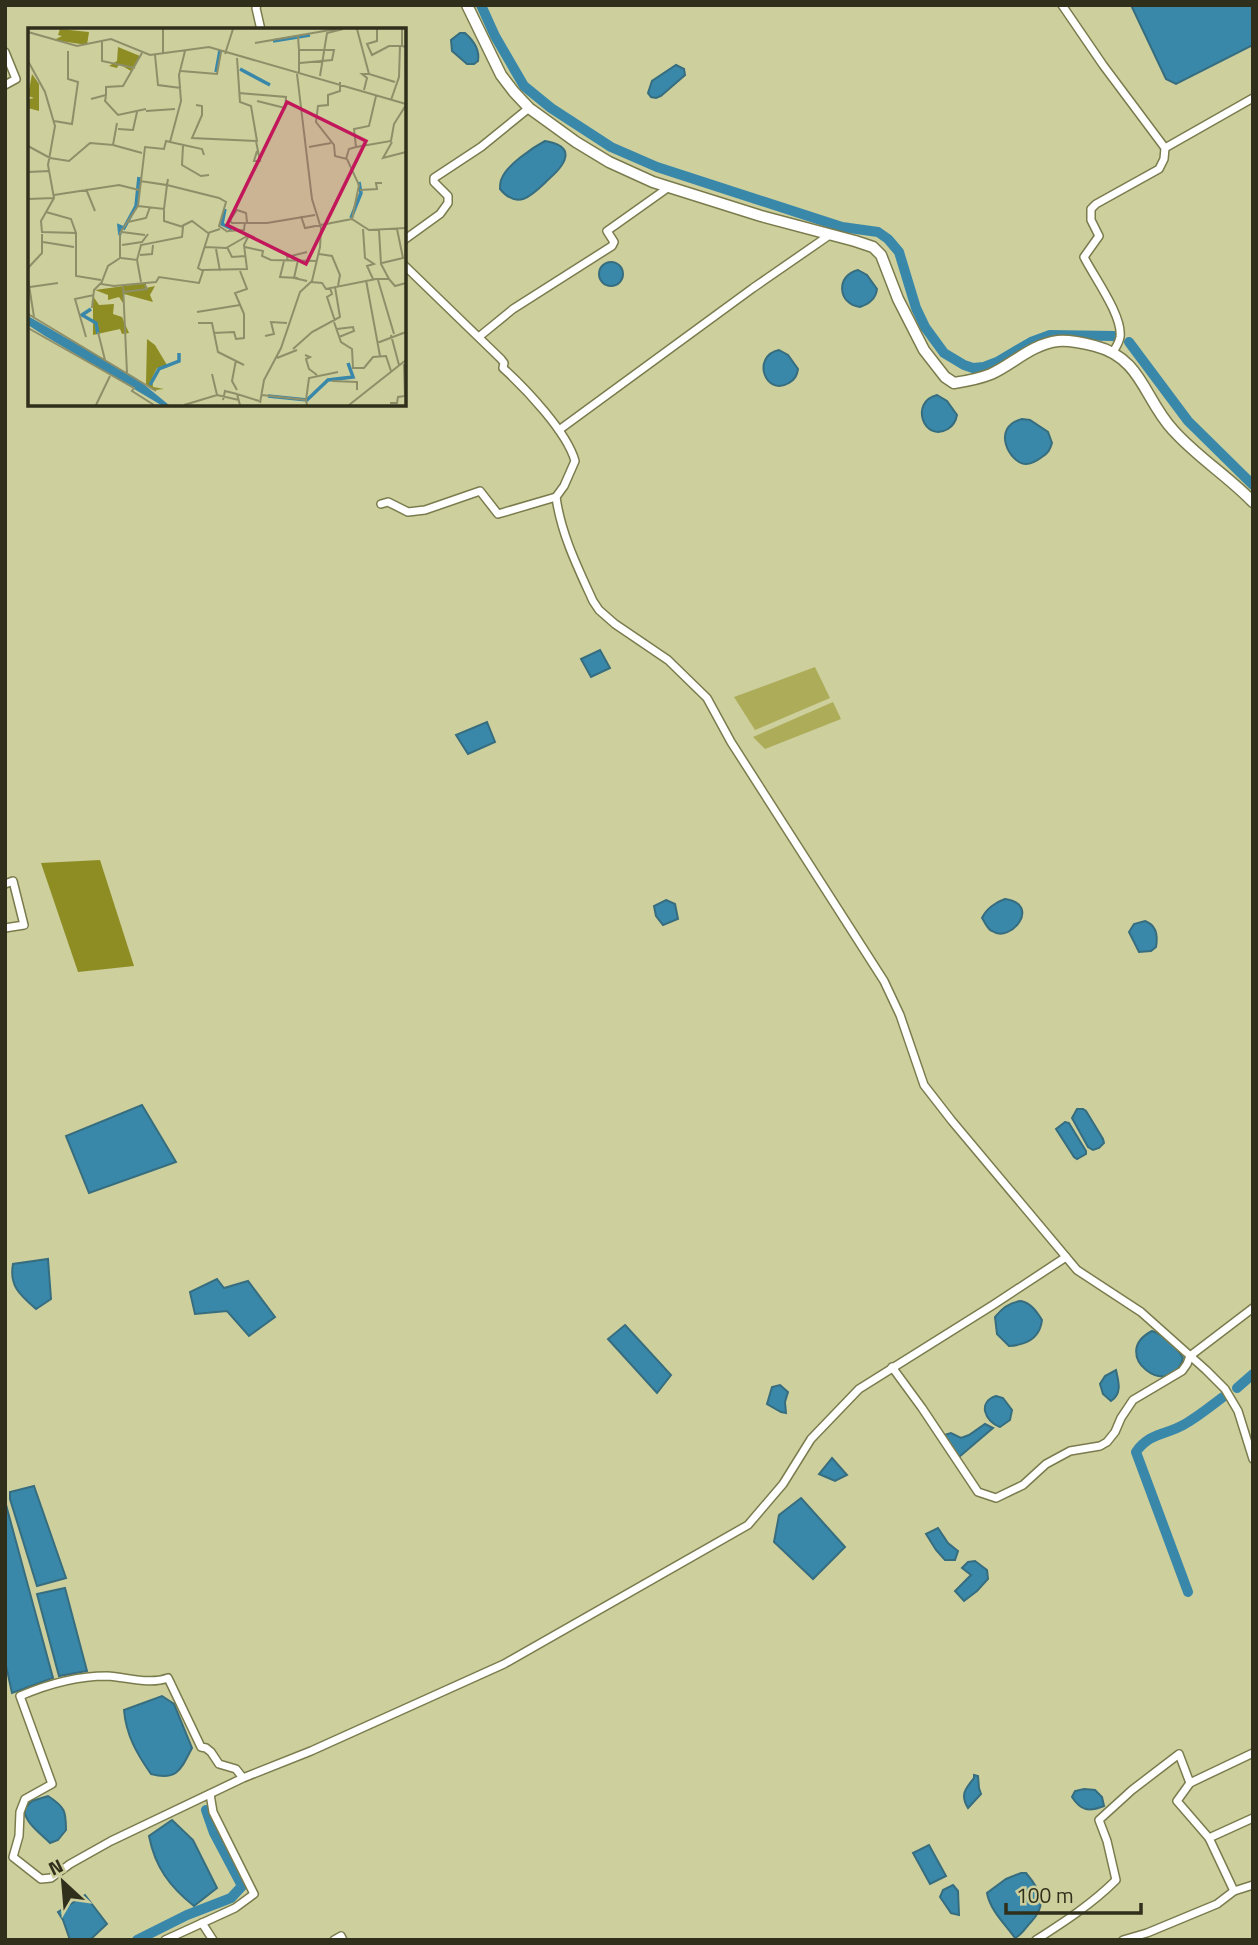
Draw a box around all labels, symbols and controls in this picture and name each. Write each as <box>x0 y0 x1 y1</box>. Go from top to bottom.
inset map <box>28 28 406 406</box>
north arrow <box>28 1847 98 1917</box>
text: N <box>43 1850 68 1882</box>
scale bar <box>1006 1871 1141 1915</box>
text: 100 m <box>1016 1879 1073 1911</box>

